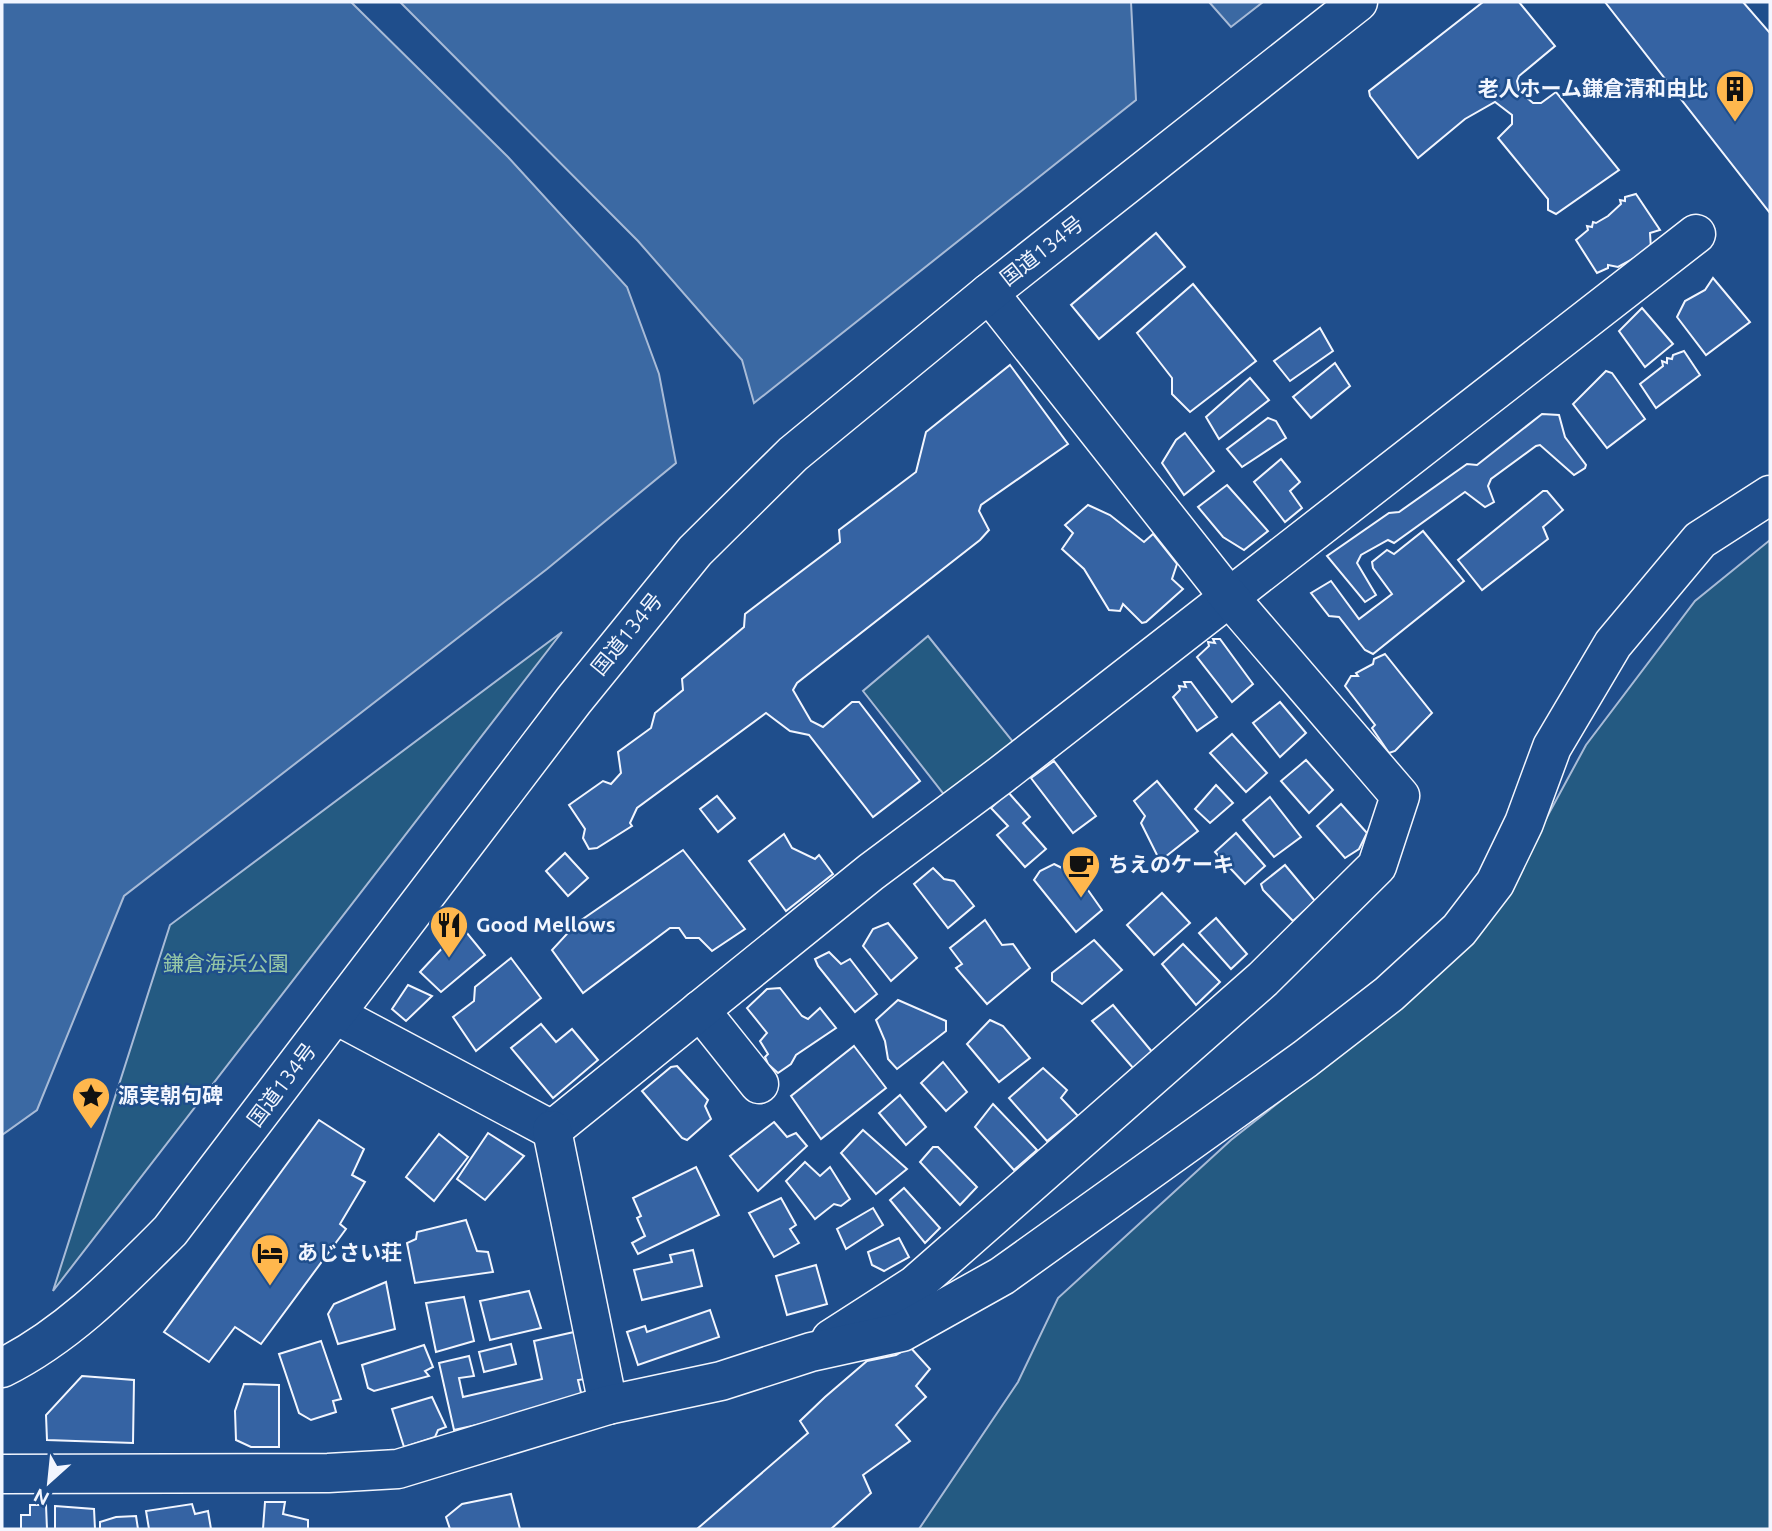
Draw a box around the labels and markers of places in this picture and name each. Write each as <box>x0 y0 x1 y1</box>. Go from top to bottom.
building icon: 老人ホーム鎌倉清和由比 <box>1714 68 1756 123</box>
place label: 老人ホーム鎌倉清和由比 <box>1478 76 1708 100</box>
cafe icon: ちえのケーキ <box>1060 844 1102 899</box>
place label: ちえのケーキ <box>1108 852 1234 876</box>
restaurant icon: Good Mellows <box>428 904 470 959</box>
place label: Good Mellows <box>476 912 616 936</box>
place icon: 源実朝句碑 <box>70 1075 112 1130</box>
place label: 源実朝句碑 <box>118 1083 223 1107</box>
hotel icon: あじさい荘 <box>249 1232 291 1287</box>
place label: あじさい荘 <box>297 1240 402 1264</box>

